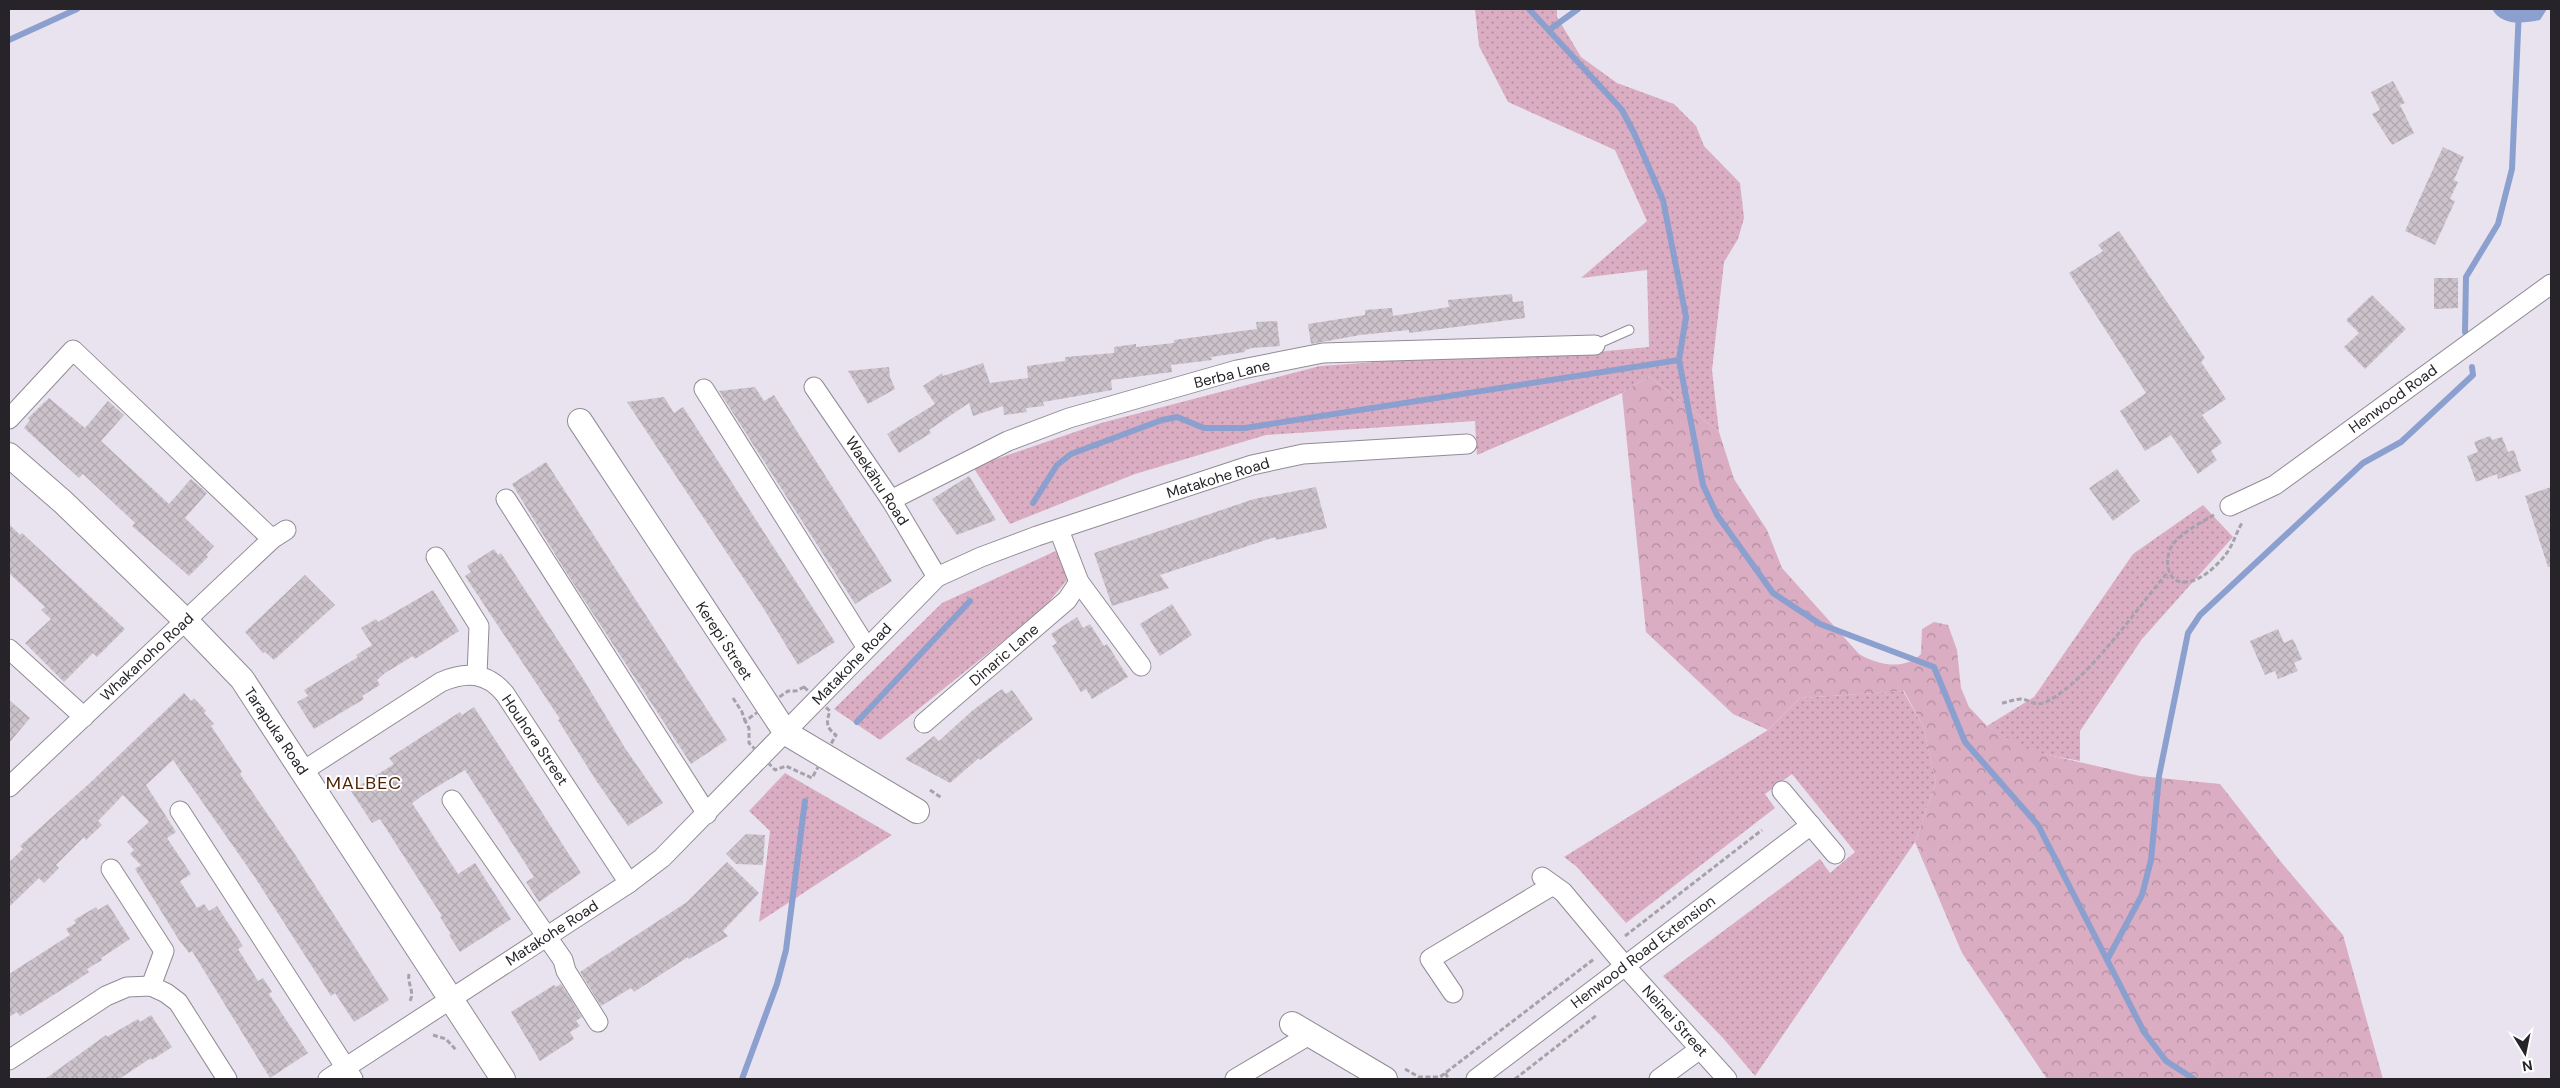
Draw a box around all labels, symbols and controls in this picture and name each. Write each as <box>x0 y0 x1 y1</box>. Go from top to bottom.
street label: Berba Lane <box>1192 355 1272 393</box>
street label: Henwood Road <box>2345 360 2441 438</box>
street label: Waekāhu Road <box>841 433 913 529</box>
street label: Matakohe Road <box>1164 453 1272 503</box>
street label: Kerepi Street <box>691 598 757 684</box>
street label: Whakanoho Road <box>96 608 198 706</box>
street label: Matakohe Road <box>808 619 896 709</box>
street label: Dinaric Lane <box>965 619 1043 691</box>
street label: Tarapuka Road <box>239 683 313 779</box>
street label: Houhora Street <box>497 691 573 789</box>
district label: MALBEC <box>326 771 402 795</box>
street label: Henwood Road Extension <box>1567 891 1719 1013</box>
street label: Matakohe Road <box>502 896 602 970</box>
street label: Neinei Street <box>1638 981 1713 1061</box>
north arrow <box>2500 1028 2550 1078</box>
text: N <box>2521 1056 2534 1076</box>

